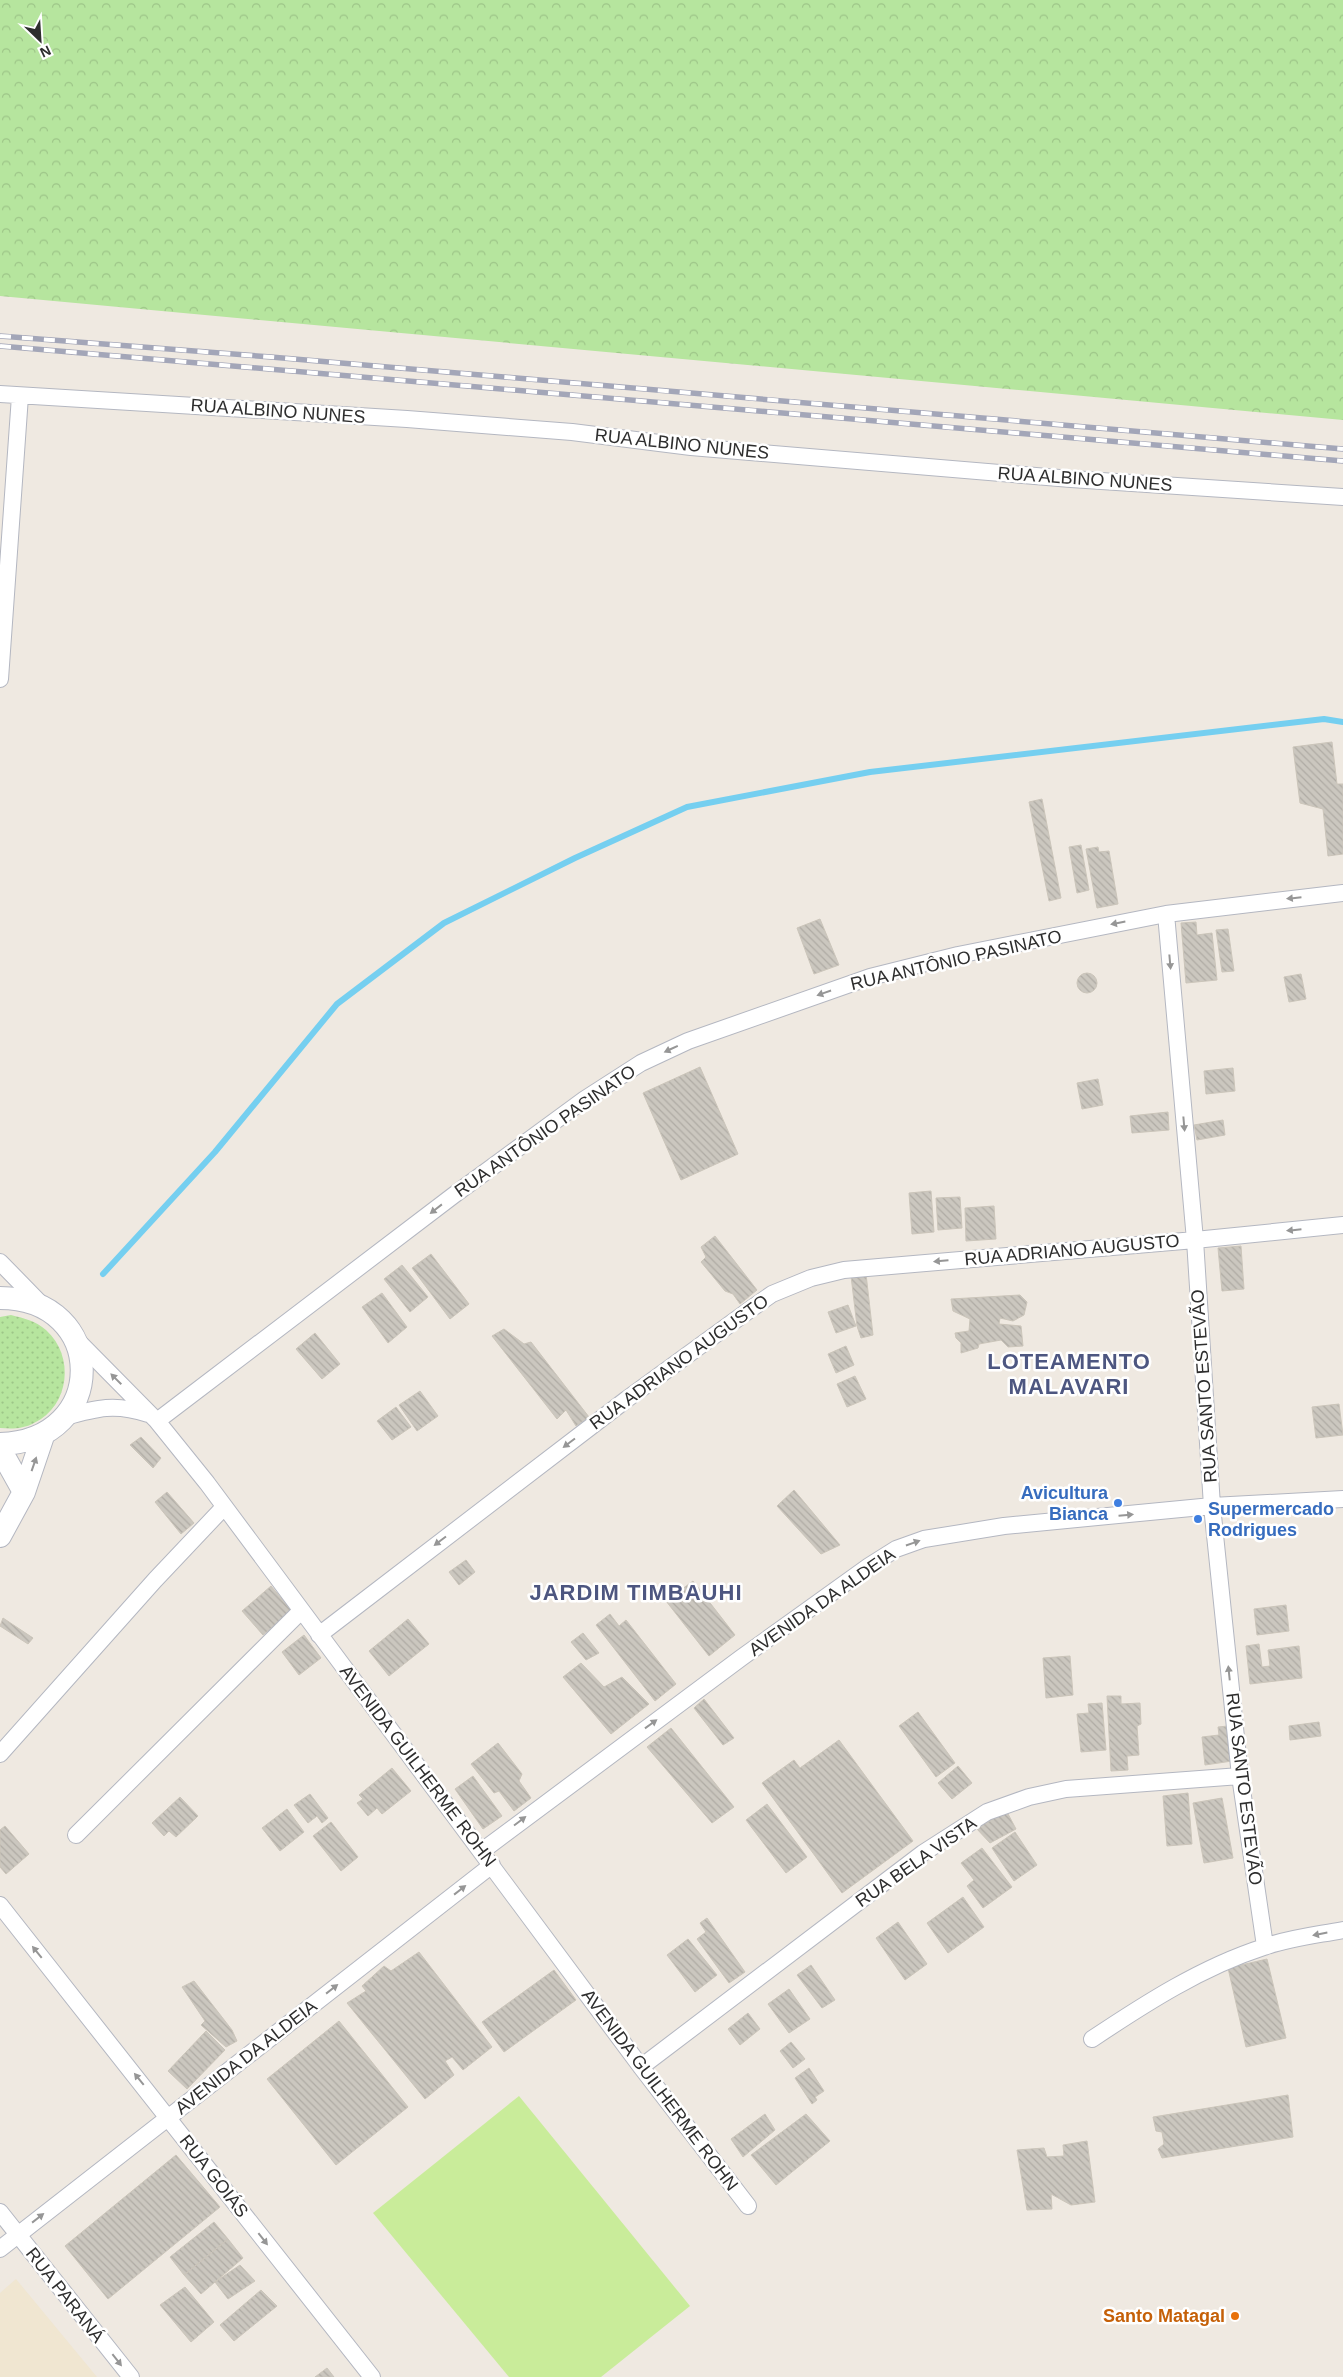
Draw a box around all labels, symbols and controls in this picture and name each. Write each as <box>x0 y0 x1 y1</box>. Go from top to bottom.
north arrow <box>15 15 65 65</box>
text: N <box>38 42 53 61</box>
street label: RUA ALBINO NUNES <box>190 395 366 427</box>
street label: RUA ALBINO NUNES <box>594 425 770 463</box>
street label: RUA ALBINO NUNES <box>997 463 1173 495</box>
one-way arrow <box>1286 894 1302 902</box>
one-way arrow <box>1109 920 1125 928</box>
street label: RUA ANTÔNIO PASINATO <box>848 925 1064 994</box>
one-way arrow <box>1166 954 1174 970</box>
one-way arrow <box>816 990 831 997</box>
one-way arrow <box>664 1046 678 1054</box>
street label: RUA ANTÔNIO PASINATO <box>450 1060 639 1201</box>
one-way arrow <box>1181 1116 1189 1132</box>
one-way arrow <box>430 1203 443 1214</box>
one-way arrow <box>1286 1226 1302 1234</box>
street label: RUA ADRIANO AUGUSTO <box>964 1231 1180 1269</box>
one-way arrow <box>933 1257 949 1265</box>
street label: RUA SANTO ESTEVÃO <box>1186 1289 1221 1483</box>
street label: RUA ADRIANO AUGUSTO <box>586 1291 772 1433</box>
district label: LOTEAMENTO MALAVARI <box>987 1349 1151 1399</box>
one-way arrow <box>111 1373 123 1385</box>
one-way arrow <box>563 1437 576 1448</box>
one-way arrow <box>30 1456 38 1471</box>
place label: Avicultura Bianca <box>1021 1483 1109 1524</box>
marker: Avicultura Bianca <box>1112 1497 1124 1509</box>
place label: Supermercado Rodrigues <box>1208 1499 1334 1540</box>
one-way arrow <box>1118 1511 1134 1519</box>
marker: Supermercado Rodrigues <box>1192 1513 1204 1525</box>
one-way arrow <box>434 1536 447 1547</box>
one-way arrow <box>906 1539 921 1546</box>
street label: AVENIDA DA ALDEIA <box>745 1544 899 1660</box>
district label: JARDIM TIMBAUHI <box>530 1580 743 1605</box>
street label: AVENIDA GUILHERME ROHN <box>336 1661 500 1871</box>
one-way arrow <box>1225 1664 1233 1680</box>
street label: RUA SANTO ESTEVÃO <box>1222 1692 1267 1886</box>
one-way arrow <box>644 1719 657 1729</box>
street label: RUA BELA VISTA <box>852 1813 980 1911</box>
one-way arrow <box>513 1816 526 1827</box>
one-way arrow <box>453 1884 466 1895</box>
one-way arrow <box>1312 1931 1328 1939</box>
one-way arrow <box>32 1946 43 1959</box>
one-way arrow <box>325 1984 338 1995</box>
street label: AVENIDA GUILHERME ROHN <box>578 1985 742 2195</box>
street label: AVENIDA DA ALDEIA <box>171 1996 321 2118</box>
one-way arrow <box>133 2073 144 2086</box>
street label: RUA GOIÁS <box>176 2131 252 2221</box>
one-way arrow <box>31 2213 45 2223</box>
one-way arrow <box>257 2232 268 2245</box>
street label: RUA PARANÁ <box>22 2244 108 2346</box>
place label: Santo Matagal <box>1103 2306 1225 2326</box>
marker: Santo Matagal <box>1229 2310 1241 2322</box>
one-way arrow <box>112 2353 123 2366</box>

